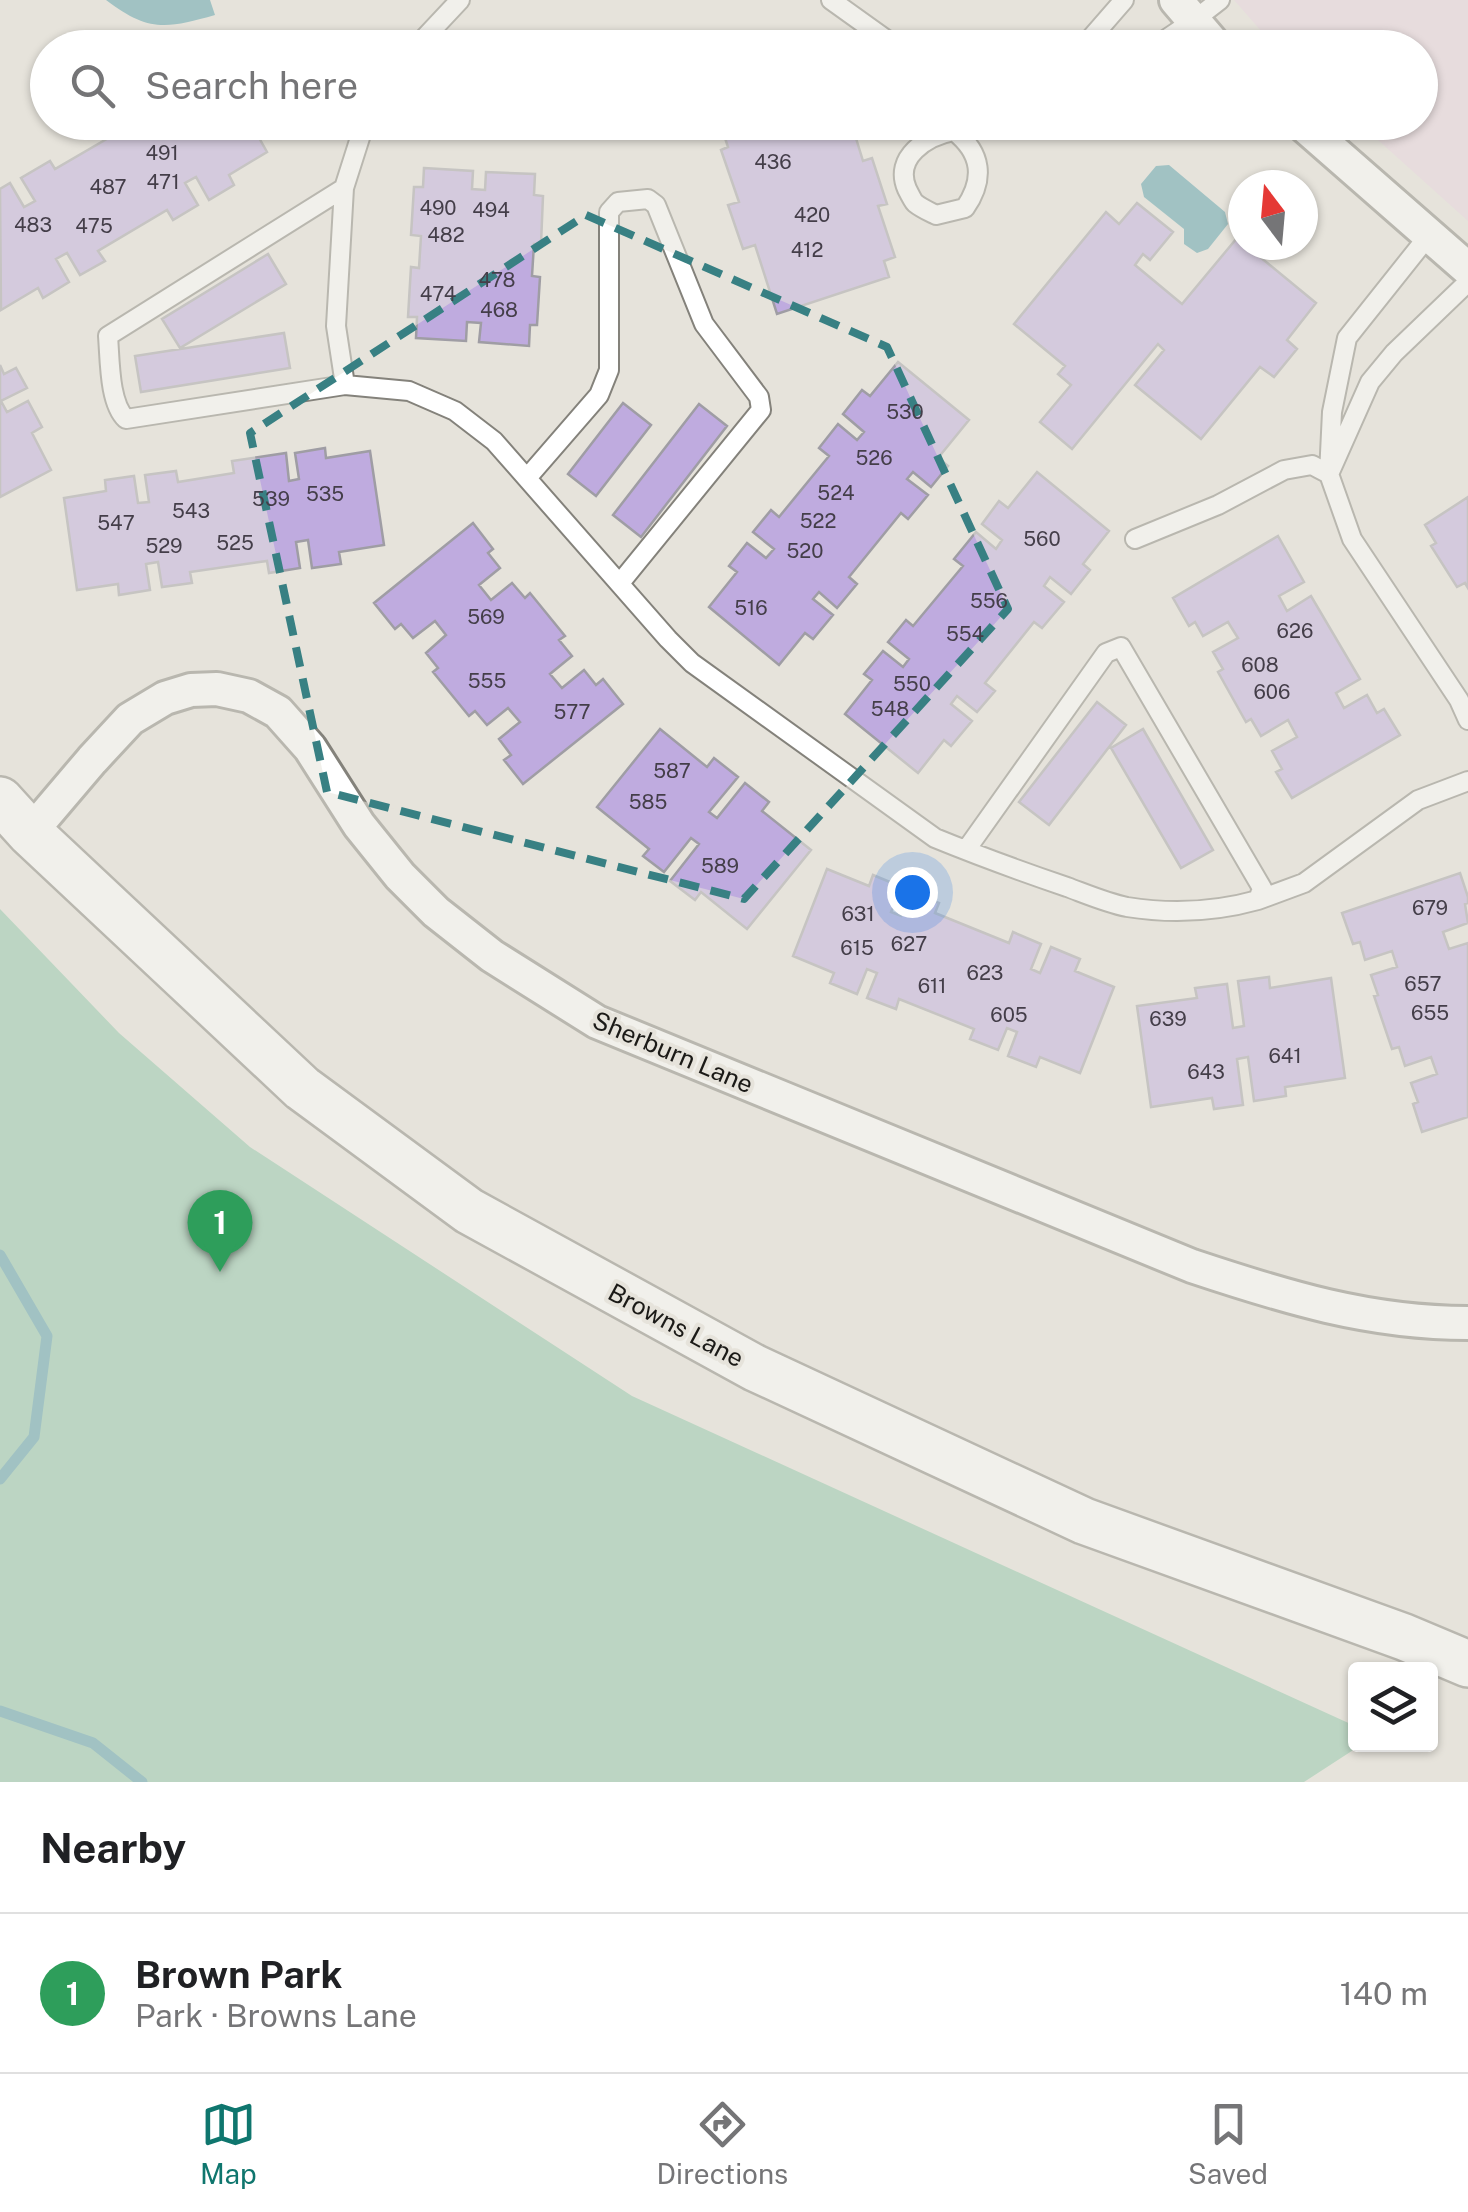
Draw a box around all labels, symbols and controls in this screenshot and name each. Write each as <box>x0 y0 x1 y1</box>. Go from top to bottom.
search box <box>30 30 1438 140</box>
icon: search <box>65 58 120 113</box>
text: Search here <box>145 63 358 108</box>
house number: 491 <box>145 141 179 165</box>
house number: 436 <box>754 150 792 174</box>
house number: 471 <box>146 170 180 194</box>
north arrow <box>1228 170 1318 260</box>
house number: 487 <box>89 175 127 199</box>
house number: 490 <box>419 196 457 220</box>
house number: 494 <box>472 198 510 222</box>
house number: 420 <box>794 203 830 227</box>
house number: 483 <box>14 213 52 237</box>
house number: 475 <box>75 214 113 238</box>
house number: 482 <box>427 223 465 247</box>
house number: 412 <box>791 238 823 262</box>
house number: 478 <box>478 268 516 292</box>
house number: 474 <box>420 282 456 306</box>
house number: 468 <box>480 298 518 322</box>
house number: 530 <box>886 400 924 424</box>
house number: 526 <box>855 446 893 470</box>
house number: 524 <box>817 481 855 505</box>
house number: 535 <box>306 482 344 506</box>
house number: 539 <box>252 487 290 511</box>
house number: 543 <box>172 499 210 523</box>
house number: 522 <box>800 509 836 533</box>
house number: 547 <box>97 511 135 535</box>
house number: 560 <box>1023 527 1061 551</box>
house number: 525 <box>216 531 254 555</box>
house number: 529 <box>145 534 183 558</box>
house number: 520 <box>787 539 823 563</box>
house number: 556 <box>970 589 1008 613</box>
house number: 516 <box>734 596 768 620</box>
house number: 569 <box>467 605 505 629</box>
house number: 626 <box>1277 619 1313 643</box>
house number: 554 <box>946 622 984 646</box>
house number: 608 <box>1241 653 1279 677</box>
house number: 555 <box>468 669 506 693</box>
house number: 550 <box>893 672 931 696</box>
house number: 606 <box>1254 680 1290 704</box>
house number: 548 <box>871 697 909 721</box>
house number: 577 <box>553 700 591 724</box>
house number: 587 <box>653 759 691 783</box>
house number: 585 <box>629 790 667 814</box>
house number: 589 <box>701 854 739 878</box>
your location <box>887 867 938 918</box>
house number: 679 <box>1412 896 1448 920</box>
house number: 631 <box>841 902 875 926</box>
house number: 627 <box>891 932 927 956</box>
house number: 615 <box>840 936 874 960</box>
house number: 623 <box>967 961 1003 985</box>
house number: 657 <box>1404 972 1442 996</box>
house number: 611 <box>918 974 946 998</box>
house number: 655 <box>1411 1001 1449 1025</box>
house number: 605 <box>990 1003 1028 1027</box>
street label: Sherburn Lane <box>588 1005 758 1099</box>
house number: 639 <box>1149 1007 1187 1031</box>
house number: 641 <box>1268 1044 1302 1068</box>
house number: 643 <box>1187 1060 1225 1084</box>
pin: 1 <box>188 1190 252 1272</box>
street label: Browns Lane <box>603 1277 749 1373</box>
map controls <box>1348 1662 1438 1752</box>
button: layers <box>1348 1662 1438 1752</box>
text: Nearby <box>40 1823 186 1872</box>
text: Brown Park <box>135 1952 343 1997</box>
text: 1 <box>66 1975 79 2012</box>
text: 140 m <box>1340 1975 1428 2012</box>
text: Park · Browns Lane <box>135 1997 417 2034</box>
tab: Map <box>200 2097 257 2190</box>
tab: Directions <box>657 2097 788 2190</box>
tab: Saved <box>1188 2097 1268 2190</box>

